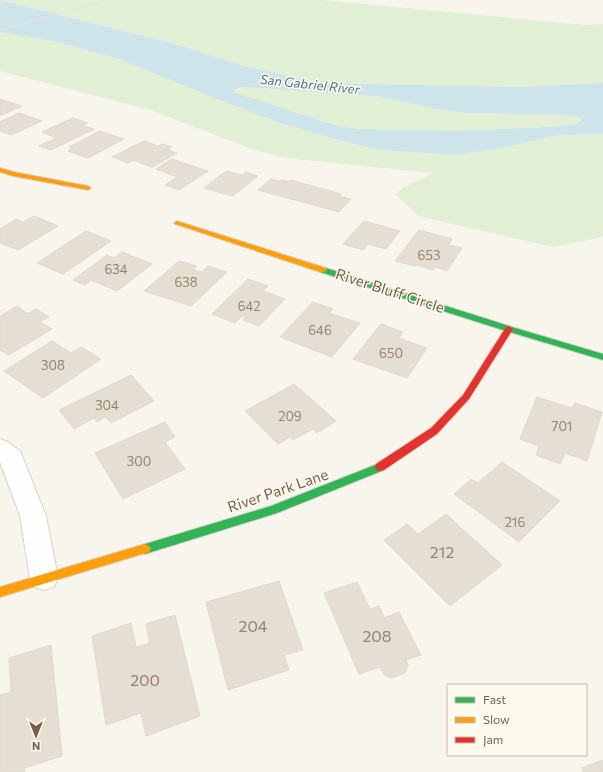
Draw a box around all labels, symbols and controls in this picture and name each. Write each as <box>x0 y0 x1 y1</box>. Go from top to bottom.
water label: San Gabriel River <box>259 71 361 97</box>
house number: 653 <box>418 247 440 263</box>
house number: 634 <box>104 261 128 277</box>
street label: River Bluff Circle <box>334 264 447 316</box>
house number: 638 <box>174 274 198 290</box>
house number: 642 <box>238 298 260 314</box>
house number: 646 <box>308 322 332 338</box>
house number: 650 <box>379 345 403 361</box>
house number: 308 <box>41 357 65 373</box>
house number: 304 <box>95 397 119 413</box>
house number: 209 <box>278 408 302 424</box>
house number: 701 <box>552 418 572 434</box>
house number: 300 <box>127 453 151 469</box>
street label: River Park Lane <box>225 464 330 516</box>
house number: 216 <box>505 514 525 530</box>
house number: 212 <box>430 542 454 561</box>
house number: 204 <box>239 616 268 635</box>
house number: 208 <box>363 626 391 645</box>
house number: 200 <box>130 670 160 689</box>
legend <box>447 684 587 756</box>
text: Fast <box>483 692 506 706</box>
text: Slow <box>483 712 510 726</box>
north arrow <box>16 716 56 756</box>
text: Jam <box>483 732 503 747</box>
text: N <box>32 740 40 753</box>

